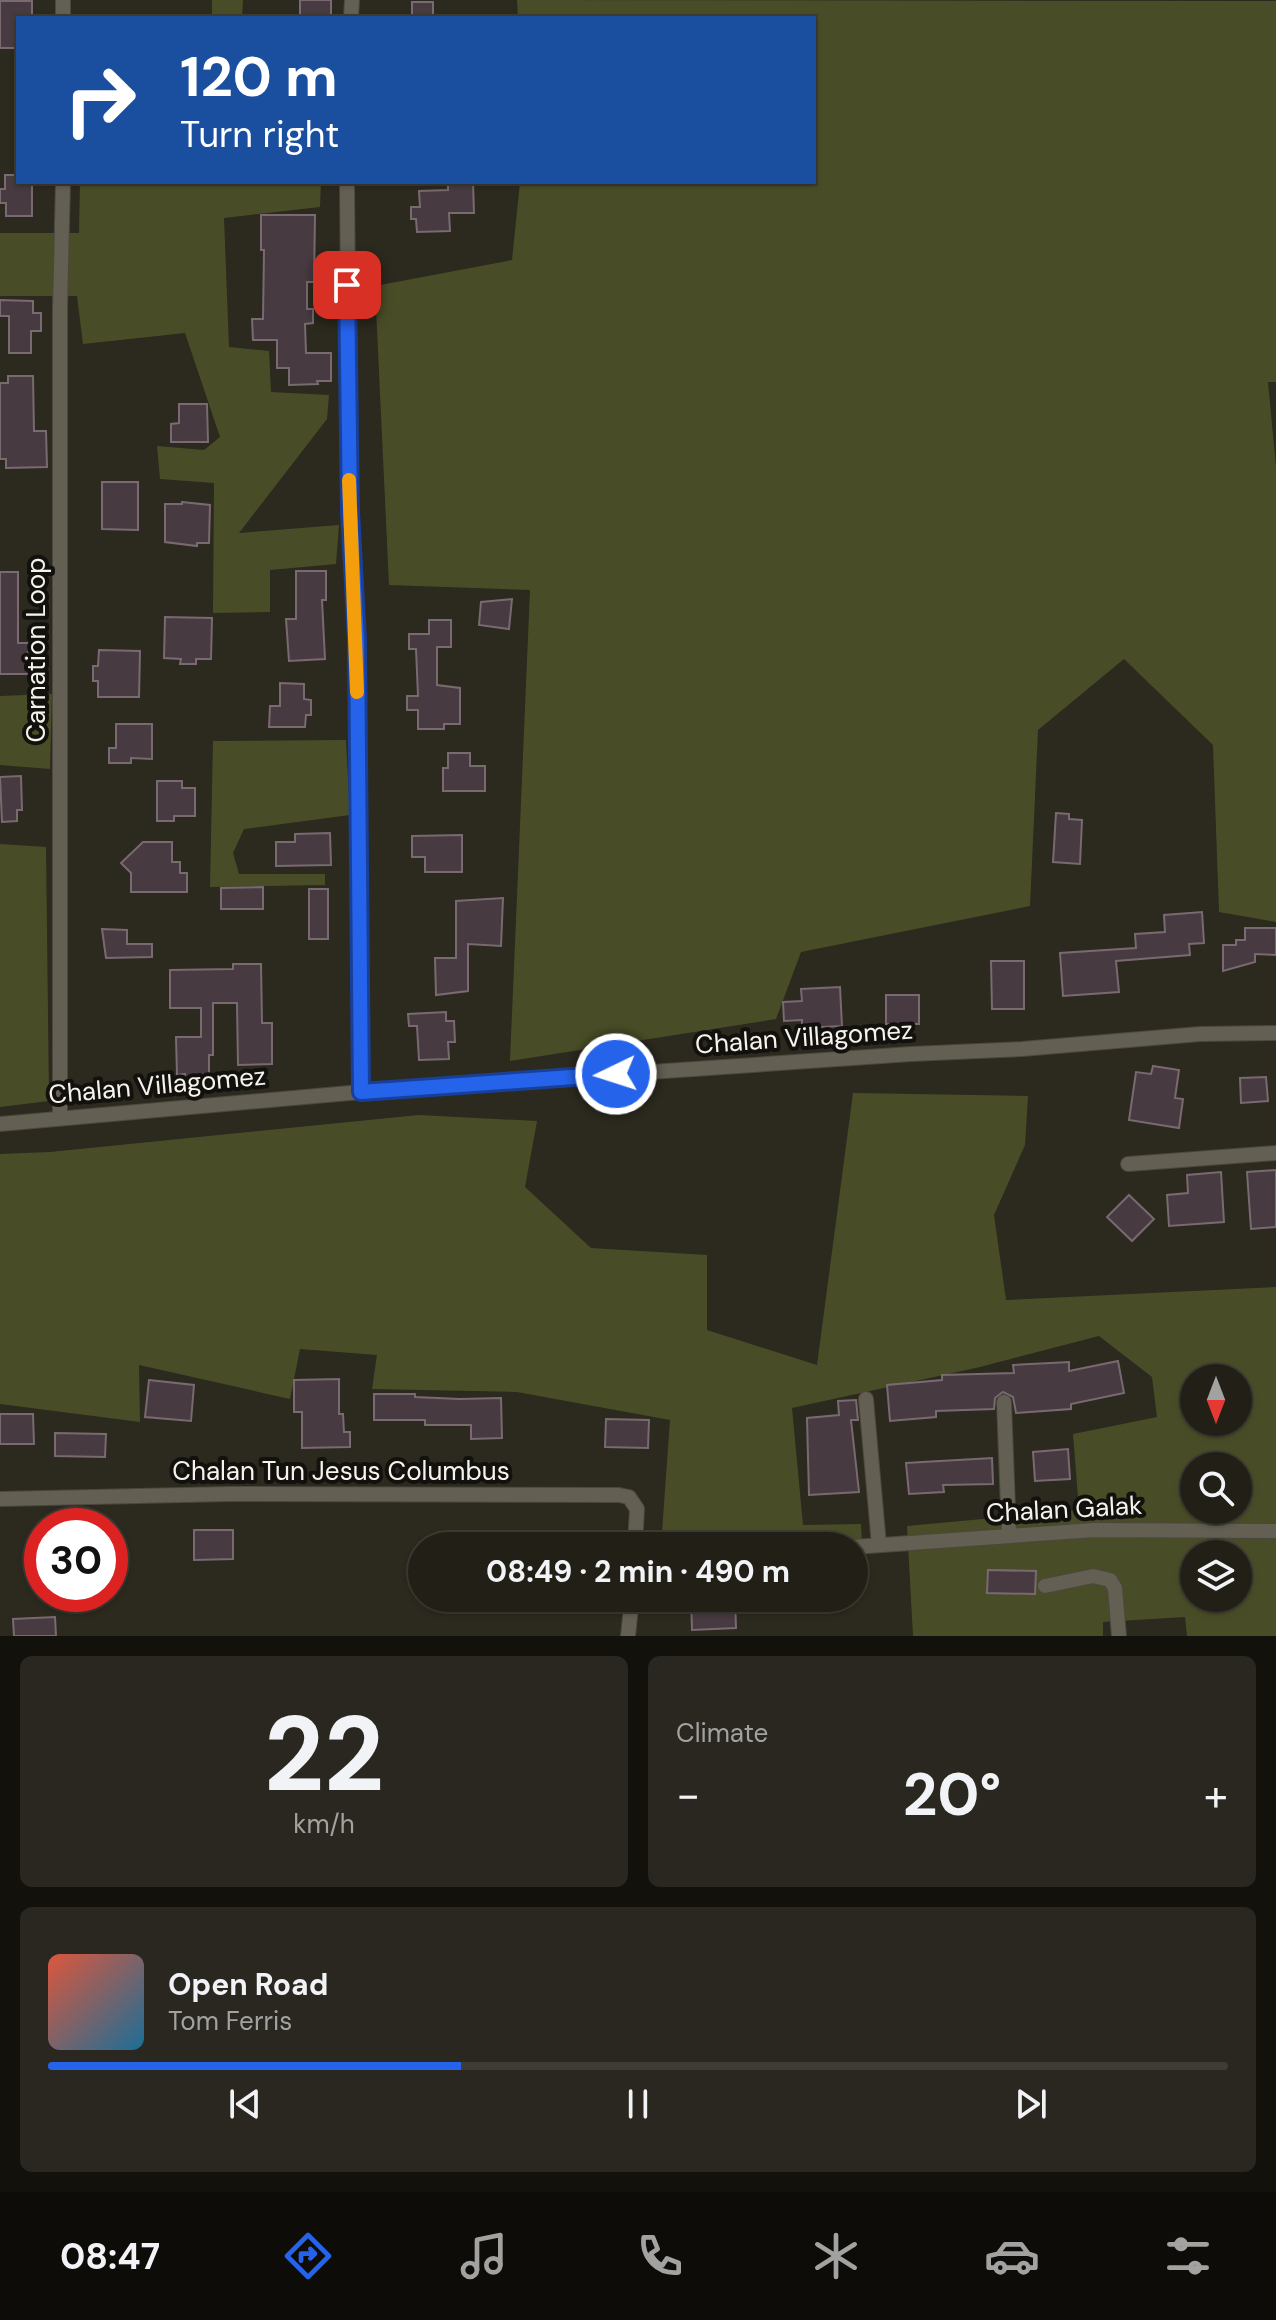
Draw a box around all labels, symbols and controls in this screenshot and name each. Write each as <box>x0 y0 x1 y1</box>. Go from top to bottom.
text: 120 m <box>180 40 338 113</box>
icon: right <box>48 48 152 152</box>
text: Turn right <box>180 111 339 158</box>
pin <box>313 251 381 319</box>
icon: arrive <box>325 263 369 307</box>
street label: Carnation Loop <box>19 557 53 743</box>
street label: Chalan Villagomez <box>694 1012 914 1062</box>
position arrow <box>574 1032 658 1116</box>
street label: Chalan Villagomez <box>47 1059 267 1111</box>
north arrow <box>1180 1364 1252 1436</box>
map controls <box>1180 1364 1252 1612</box>
button: search <box>1180 1452 1252 1524</box>
street label: Chalan Tun Jesus Columbus <box>172 1454 510 1488</box>
street label: Chalan Galak <box>985 1488 1143 1530</box>
speed limit sign: 30 <box>24 1508 128 1612</box>
button: layers <box>1180 1540 1252 1612</box>
text: 08:49 · 2 min · 490 m <box>486 1552 790 1591</box>
text: 22 <box>264 1687 384 1822</box>
text: Climate <box>676 1716 768 1750</box>
text: 20° <box>903 1755 1001 1834</box>
text: − <box>676 1766 700 1824</box>
text: + <box>1204 1766 1228 1824</box>
text: km/h <box>293 1807 355 1841</box>
text: Open Road <box>168 1965 328 2004</box>
text: Tom Ferris <box>168 2004 292 2038</box>
icon: previous <box>223 2082 267 2126</box>
icon: pause <box>616 2082 660 2126</box>
icon: next <box>1009 2082 1053 2126</box>
icon: directions <box>280 2228 336 2284</box>
icon: music <box>456 2228 512 2284</box>
icon: phone <box>632 2228 688 2284</box>
icon: climate <box>808 2228 864 2284</box>
icon: car <box>984 2228 1040 2284</box>
icon: filters <box>1160 2228 1216 2284</box>
text: 08:47 <box>60 2233 160 2280</box>

